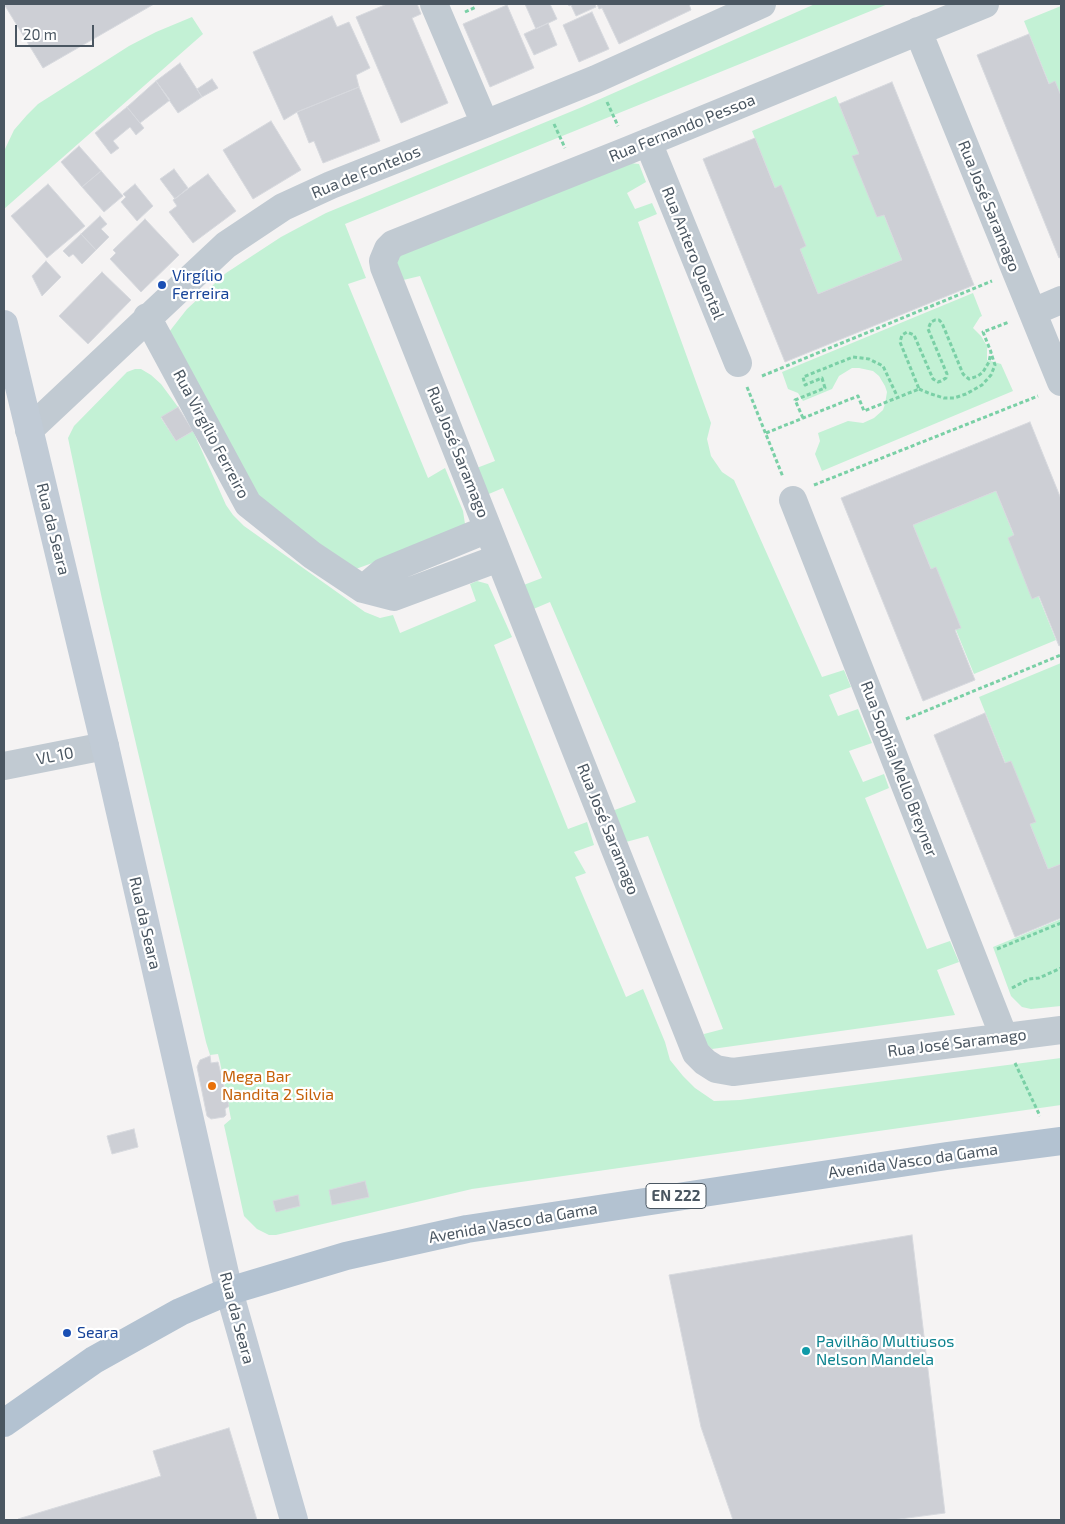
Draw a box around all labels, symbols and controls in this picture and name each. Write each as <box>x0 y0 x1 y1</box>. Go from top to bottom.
scale bar <box>18 15 96 47</box>
text: 20 m <box>23 25 57 43</box>
street label: Rua Fernando Pessoa <box>606 90 758 166</box>
street label: Rua José Saramago <box>954 138 1024 274</box>
street label: Rua de Fontelos <box>309 141 423 203</box>
street label: Rua Antero Quental <box>658 184 728 322</box>
place label: Virgílio Ferreira <box>172 266 229 304</box>
marker: Virgílio Ferreira <box>156 279 168 291</box>
street label: Rua Virgílio Ferreiro <box>169 366 253 502</box>
street label: Rua José Saramago <box>423 384 493 520</box>
street label: Rua da Seara <box>32 481 74 577</box>
street label: Rua Sophia Mello Breyner <box>857 678 941 860</box>
street label: VL 10 <box>35 743 75 769</box>
street label: Rua José Saramago <box>573 761 643 897</box>
street label: Rua da Seara <box>125 875 165 971</box>
street label: Rua José Saramago <box>886 1025 1028 1061</box>
place label: Mega Bar Nandita 2 Silvia <box>222 1067 334 1105</box>
marker: Mega Bar Nandita 2 Silvia <box>206 1080 218 1092</box>
street label: Avenida Vasco da Gama <box>827 1140 999 1182</box>
road number: EN 222 <box>646 1184 706 1208</box>
street label: Avenida Vasco da Gama <box>427 1199 599 1247</box>
street label: Rua da Seara <box>216 1270 258 1366</box>
place label: Seara <box>77 1323 119 1343</box>
marker: Seara <box>61 1327 73 1339</box>
place label: Pavilhão Multiusos Nelson Mandela <box>816 1332 954 1370</box>
marker: Pavilhão Multiusos Nelson Mandela <box>800 1345 812 1357</box>

